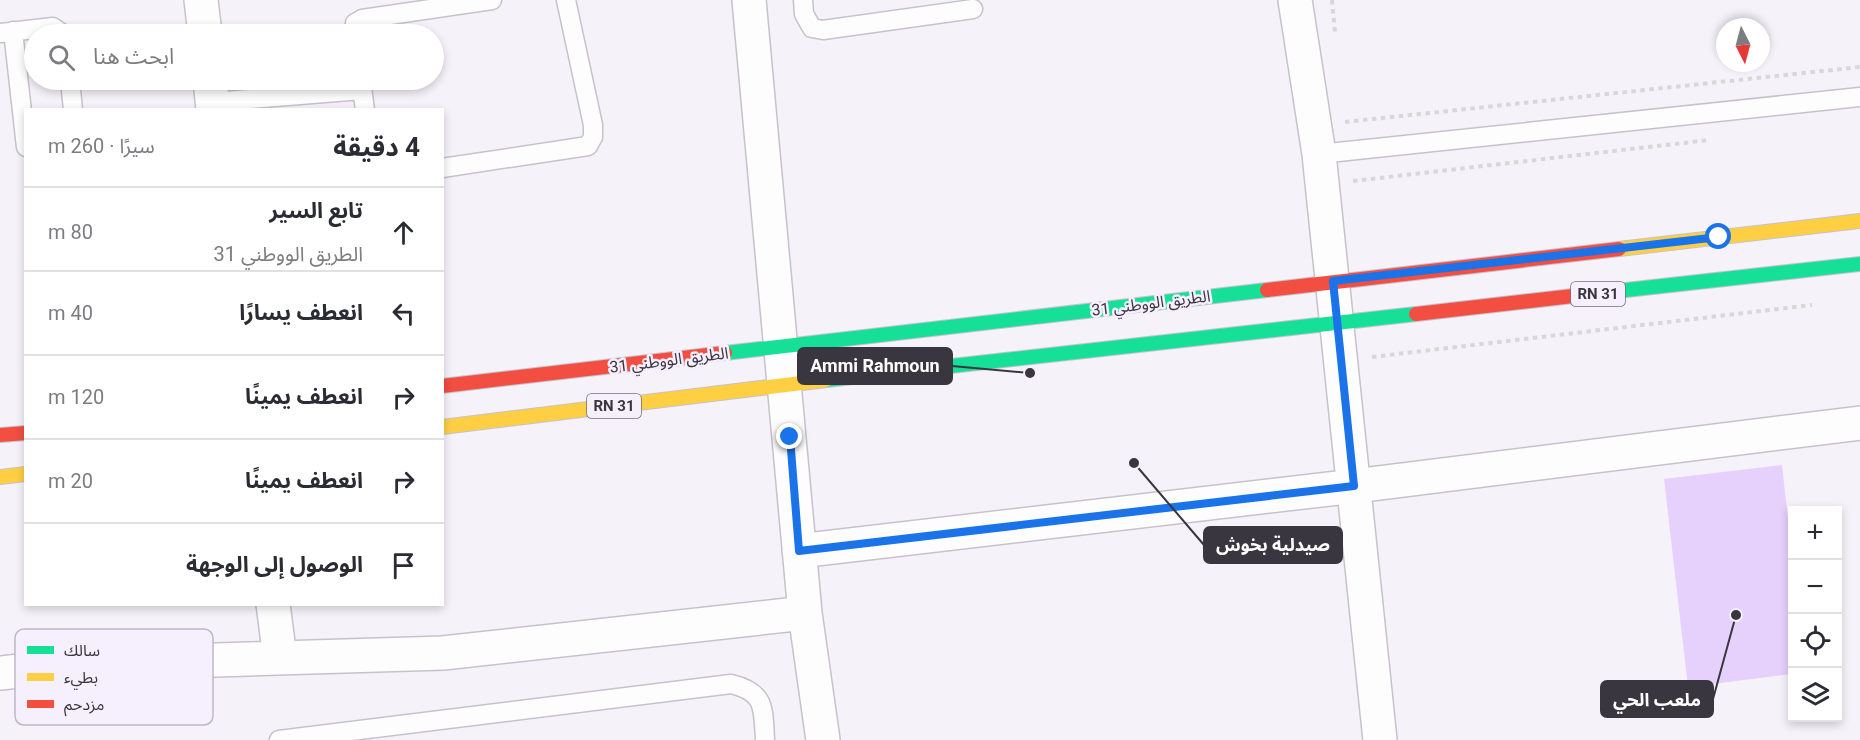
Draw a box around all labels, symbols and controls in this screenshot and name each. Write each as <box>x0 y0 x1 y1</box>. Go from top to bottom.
north arrow <box>1716 18 1770 72</box>
search box <box>24 24 444 90</box>
icon: search <box>45 41 78 74</box>
text: ابحث هنا <box>93 44 174 69</box>
text: 4 دقيقة <box>333 132 420 162</box>
text: سيرًا · 260 m <box>48 134 155 158</box>
text: تابع السير <box>269 198 363 223</box>
icon: ahead <box>387 216 420 249</box>
text: 80 m <box>48 220 93 244</box>
route start <box>1705 223 1731 249</box>
text: الطريق الووطني 31 <box>214 242 363 266</box>
road number: RN 31 <box>1571 282 1625 306</box>
street label: الطريق الووطني 31 <box>1090 286 1212 322</box>
icon: left <box>387 297 420 330</box>
text: انعطف يسارًا <box>239 300 363 325</box>
text: 40 m <box>48 301 93 325</box>
street label: الطريق الووطني 31 <box>608 343 730 379</box>
callout: Ammi Rahmoun <box>798 348 952 384</box>
text: Ammi Rahmoun <box>810 355 940 376</box>
icon: right <box>387 381 420 414</box>
text: انعطف يمينًا <box>245 384 363 409</box>
text: 120 m <box>48 385 104 409</box>
road number: RN 31 <box>587 394 641 418</box>
route end <box>776 423 802 449</box>
icon: right <box>387 465 420 498</box>
text: انعطف يمينًا <box>245 468 363 493</box>
text: 20 m <box>48 469 93 493</box>
map controls <box>1788 506 1842 722</box>
button: + <box>1788 506 1842 560</box>
callout: صيدلية بخوش <box>1204 527 1342 563</box>
text: صيدلية بخوش <box>1216 534 1330 555</box>
icon: arrive <box>387 549 420 582</box>
text: الوصول إلى الوجهة <box>186 552 363 577</box>
button: − <box>1788 560 1842 614</box>
button: locate <box>1788 614 1842 668</box>
legend <box>15 629 213 725</box>
text: سالك <box>64 641 100 660</box>
text: بطيء <box>64 668 98 690</box>
button: layers <box>1788 668 1842 722</box>
callout: ملعب الحي <box>1601 681 1713 717</box>
text: ملعب الحي <box>1613 689 1701 714</box>
text: مزدحم <box>64 695 104 717</box>

